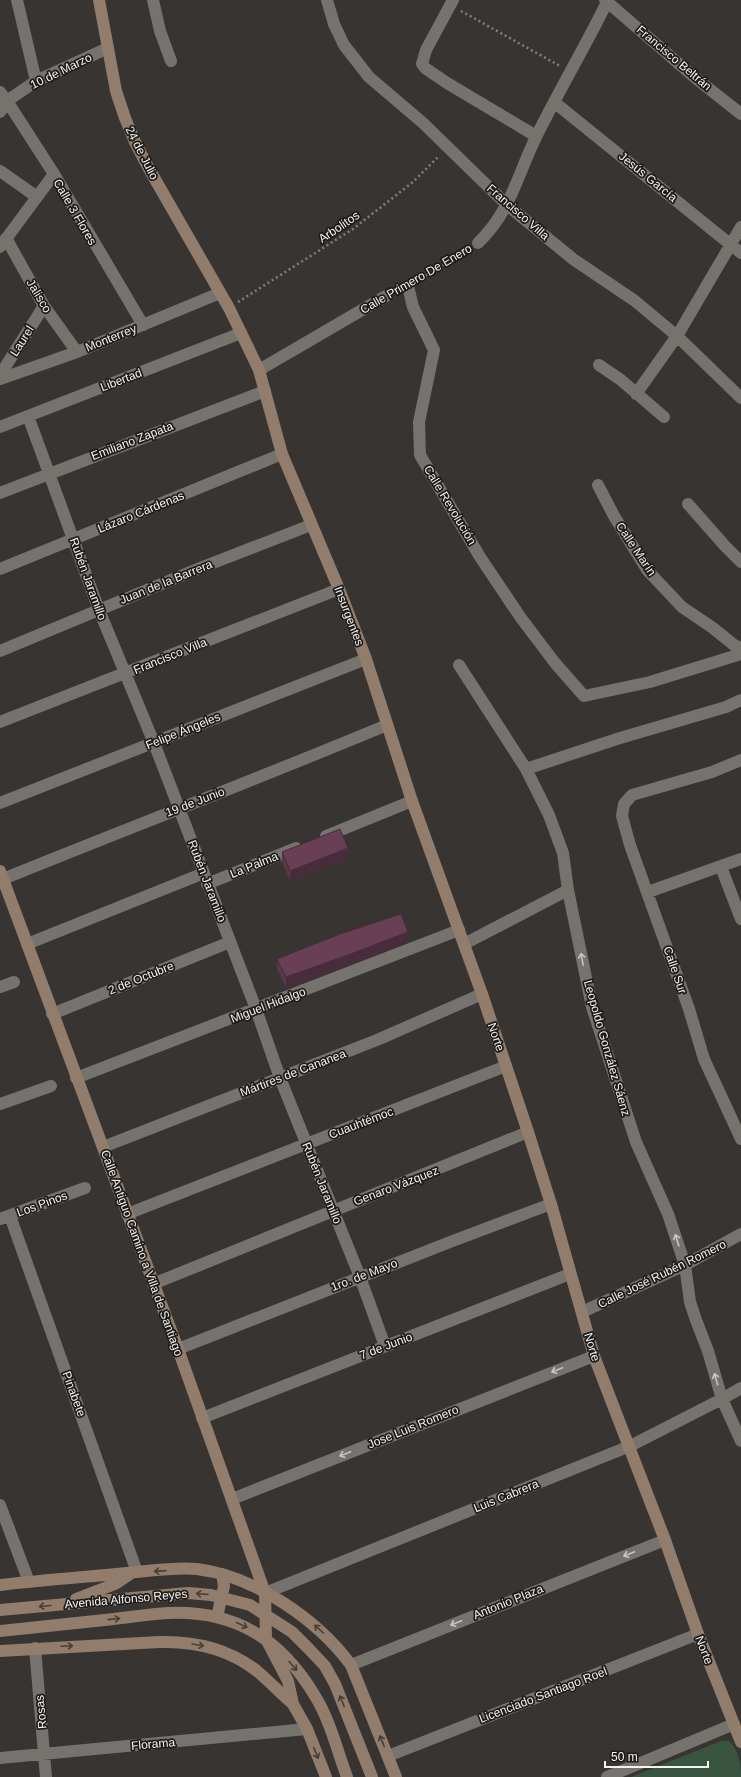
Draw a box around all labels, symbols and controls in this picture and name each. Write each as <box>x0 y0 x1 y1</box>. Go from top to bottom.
street label: Francisco Beltrán <box>634 23 714 93</box>
street label: 10 de Marzo <box>28 50 94 92</box>
street label: 24 de Julio <box>123 124 162 182</box>
street label: Jesús García <box>616 149 680 205</box>
street label: Calle 3 Flores <box>50 176 100 248</box>
street label: Francisco Villa <box>484 181 552 243</box>
street label: Arbolitos <box>316 208 362 246</box>
street label: Calle Primero De Enero <box>358 241 475 317</box>
street label: Jalisco <box>24 277 55 316</box>
street label: Monterrey <box>83 321 139 355</box>
street label: Laurel <box>7 323 37 359</box>
street label: Libertad <box>98 366 144 394</box>
street label: Emiliano Zapata <box>89 419 175 463</box>
street label: Calle Revolución <box>421 463 479 547</box>
street label: Lázaro Cárdenas <box>96 488 186 536</box>
street label: Calle Marín <box>613 520 659 578</box>
street label: Rubén Jaramillo <box>67 536 110 622</box>
street label: Juan de la Barrera <box>118 557 215 607</box>
street label: Insurgentes <box>331 584 367 648</box>
street label: Francisco Villa <box>131 635 209 677</box>
street label: Felipe Ángeles <box>143 709 222 752</box>
street label: 19 de Junio <box>164 784 227 820</box>
street label: Rubén Jaramillo <box>185 838 229 924</box>
street label: La Palma <box>228 849 280 881</box>
street label: Calle Sur <box>660 944 690 996</box>
one-way arrow <box>578 953 586 966</box>
street label: 2 de Octubre <box>106 958 176 997</box>
street label: Leopoldo González Sáenz <box>581 978 633 1118</box>
street label: Miguel Hidalgo <box>228 984 308 1026</box>
street label: Norte <box>485 1021 508 1053</box>
street label: Mártires de Cananea <box>238 1046 348 1100</box>
street label: Cuauhtémoc <box>327 1104 395 1142</box>
street label: Rubén Jaramillo <box>299 1140 345 1226</box>
street label: Calle Antiguo Camino a Villa de Santiago <box>98 1148 186 1358</box>
street label: Genaro Vázquez <box>351 1163 441 1209</box>
street label: Los Pinos <box>15 1188 69 1220</box>
one-way arrow <box>673 1234 680 1247</box>
street label: Calle José Rubén Romero <box>596 1237 729 1311</box>
street label: 1ro. de Mayo <box>329 1256 400 1294</box>
street label: 7 de Junio <box>358 1329 415 1362</box>
street label: Norte <box>581 1331 603 1363</box>
one-way arrow <box>552 1367 564 1375</box>
street label: Pinabete <box>59 1369 89 1419</box>
one-way arrow <box>712 1372 719 1385</box>
street label: Jose Luis Romero <box>366 1402 461 1452</box>
one-way arrow <box>340 1451 352 1458</box>
street label: Luis Cabrera <box>472 1477 541 1515</box>
one-way arrow <box>623 1551 635 1559</box>
one-way arrow <box>154 1567 167 1574</box>
street label: Antonio Plaza <box>471 1582 545 1622</box>
street label: Avenida Alfonso Reyes <box>64 1587 188 1611</box>
one-way arrow <box>196 1591 209 1598</box>
one-way arrow <box>39 1603 52 1610</box>
one-way arrow <box>107 1615 120 1623</box>
one-way arrow <box>450 1620 462 1627</box>
one-way arrow <box>236 1622 248 1629</box>
one-way arrow <box>314 1624 324 1634</box>
street label: Norte <box>692 1634 716 1667</box>
one-way arrow <box>191 1641 204 1649</box>
one-way arrow <box>60 1642 73 1650</box>
one-way arrow <box>289 1661 298 1672</box>
street label: Licenciado Santiago Roel <box>477 1664 609 1726</box>
street label: Rosas <box>33 1694 49 1730</box>
one-way arrow <box>338 1696 346 1708</box>
street label: Florama <box>130 1735 176 1753</box>
one-way arrow <box>377 1735 385 1747</box>
scale bar <box>605 1743 708 1769</box>
one-way arrow <box>313 1747 321 1759</box>
text: 50 m <box>611 1750 638 1764</box>

